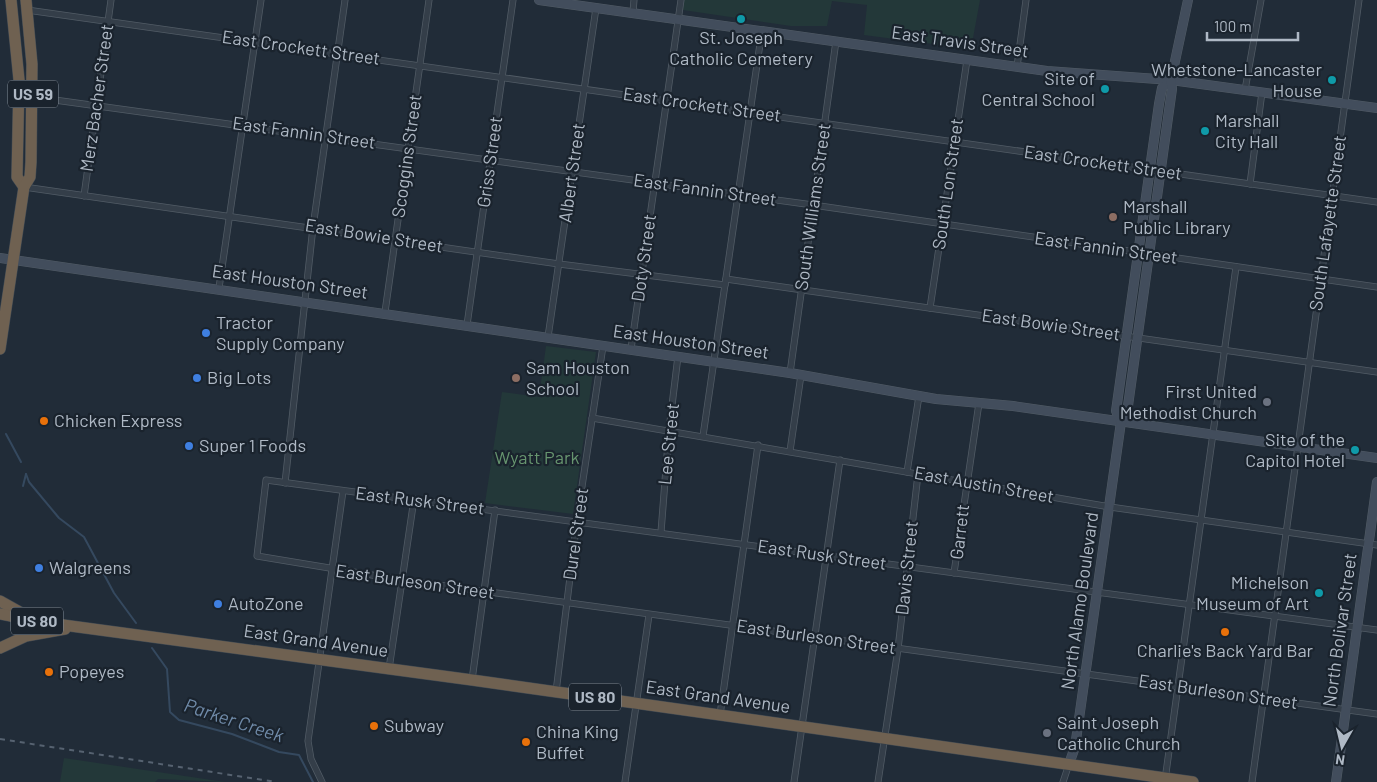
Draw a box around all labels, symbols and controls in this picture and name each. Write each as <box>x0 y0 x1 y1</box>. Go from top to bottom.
scale bar <box>1207 10 1298 42</box>
marker: St. Joseph Catholic Cemetery <box>735 13 747 25</box>
text: 100 m <box>1214 17 1252 35</box>
street label: East Travis Street <box>890 20 1030 62</box>
street label: Merz Bacher Street <box>75 23 117 173</box>
street label: East Crockett Street <box>221 25 382 69</box>
place label: St. Joseph Catholic Cemetery <box>669 26 813 69</box>
place label: Whetstone-Lancaster House <box>1151 58 1322 101</box>
place label: Site of Central School <box>982 67 1095 110</box>
marker: Whetstone-Lancaster House <box>1326 74 1338 86</box>
road number: US 59 <box>8 80 58 108</box>
street label: East Crockett Street <box>622 82 783 126</box>
marker: Site of Central School <box>1099 83 1111 95</box>
street label: Scoggins Street <box>386 93 426 219</box>
place label: Marshall City Hall <box>1215 109 1279 152</box>
street label: East Fannin Street <box>231 111 377 153</box>
street label: Griss Street <box>472 115 506 209</box>
street label: South Lon Street <box>927 117 967 251</box>
street label: Albert Street <box>553 122 589 224</box>
street label: South Williams Street <box>789 122 835 292</box>
marker: Marshall City Hall <box>1199 125 1211 137</box>
street label: South Lafayette Street <box>1304 134 1350 312</box>
street label: East Crockett Street <box>1023 140 1184 184</box>
street label: East Fannin Street <box>632 168 778 210</box>
place label: Marshall Public Library <box>1123 195 1231 238</box>
marker: Marshall Public Library <box>1107 211 1119 223</box>
street label: East Bowie Street <box>304 213 445 257</box>
street label: Doty Street <box>626 213 660 303</box>
street label: East Fannin Street <box>1033 226 1179 268</box>
street label: East Houston Street <box>211 259 370 303</box>
street label: East Bowie Street <box>981 303 1122 345</box>
place label: Tractor Supply Company <box>216 311 345 354</box>
street label: East Houston Street <box>612 319 771 363</box>
marker: Tractor Supply Company <box>200 327 212 339</box>
place label: Sam Houston School <box>526 356 630 399</box>
place label: Big Lots <box>207 366 271 388</box>
marker: Big Lots <box>191 372 203 384</box>
marker: Sam Houston School <box>510 372 522 384</box>
place label: First United Methodist Church <box>1120 380 1257 423</box>
marker: First United Methodist Church <box>1261 396 1273 408</box>
street label: Lee Street <box>653 402 683 486</box>
place label: Chicken Express <box>54 409 183 431</box>
marker: Chicken Express <box>38 415 50 427</box>
place label: Site of the Capitol Hotel <box>1245 428 1345 471</box>
place label: Super 1 Foods <box>199 434 306 456</box>
marker: Super 1 Foods <box>183 440 195 452</box>
marker: Site of the Capitol Hotel <box>1349 444 1361 456</box>
park label: Wyatt Park <box>495 446 579 468</box>
street label: East Austin Street <box>912 461 1056 507</box>
street label: East Rusk Street <box>354 481 486 519</box>
street label: Durel Street <box>558 486 592 582</box>
street label: Garrett <box>945 503 973 561</box>
street label: North Alamo Boulevard <box>1056 511 1102 691</box>
street label: Davis Street <box>890 520 922 616</box>
street label: East Rusk Street <box>756 534 888 574</box>
street label: North Bolivar Street <box>1317 551 1361 708</box>
place label: Walgreens <box>49 556 131 578</box>
street label: East Burleson Street <box>334 559 496 603</box>
marker: Walgreens <box>33 562 45 574</box>
place label: Michelson Museum of Art <box>1196 571 1309 614</box>
marker: Michelson Museum of Art <box>1313 587 1325 599</box>
place label: AutoZone <box>228 592 304 614</box>
marker: AutoZone <box>212 598 224 610</box>
road number: US 80 <box>11 608 63 634</box>
street label: East Burleson Street <box>735 614 897 658</box>
street label: East Grand Avenue <box>242 619 390 661</box>
marker: Charlie's Back Yard Bar <box>1219 626 1231 638</box>
place label: Charlie's Back Yard Bar <box>1137 639 1314 661</box>
place label: Popeyes <box>59 660 124 682</box>
marker: Popeyes <box>43 666 55 678</box>
street label: East Burleson Street <box>1137 669 1299 713</box>
street label: East Grand Avenue <box>644 675 792 717</box>
road number: US 80 <box>569 684 621 710</box>
water label: Parker Creek <box>181 693 288 747</box>
place label: Saint Joseph Catholic Church <box>1057 711 1180 754</box>
place label: Subway <box>384 714 444 736</box>
marker: Subway <box>368 720 380 732</box>
place label: China King Buffet <box>536 720 619 763</box>
north arrow <box>1317 722 1367 772</box>
marker: Saint Joseph Catholic Church <box>1041 727 1053 739</box>
marker: China King Buffet <box>520 736 532 748</box>
text: N <box>1334 751 1346 769</box>

